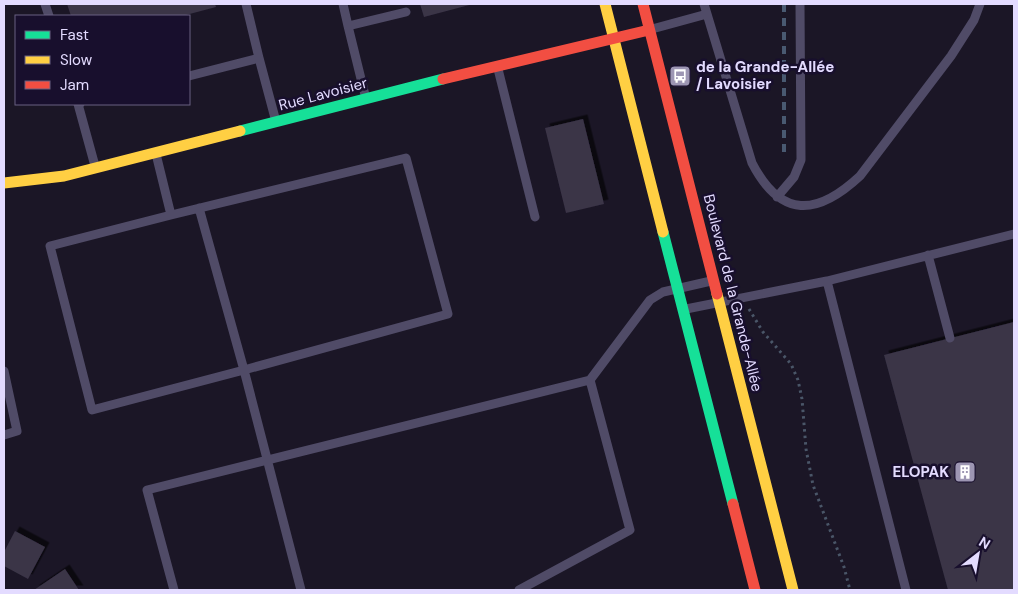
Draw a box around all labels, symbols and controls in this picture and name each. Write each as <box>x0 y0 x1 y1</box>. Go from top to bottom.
legend <box>15 15 190 105</box>
text: Fast <box>60 25 89 45</box>
text: Slow <box>60 50 93 70</box>
place label: de la Grande-Allée / Lavoisier <box>696 57 834 94</box>
bus stop icon: de la Grande-Allée / Lavoisier <box>668 64 692 88</box>
street label: Rue Lavoisier <box>276 72 370 115</box>
text: Jam <box>60 75 89 95</box>
street label: Boulevard de la Grande-Allée <box>699 192 767 394</box>
building icon: ELOPAK <box>953 460 977 484</box>
place label: ELOPAK <box>893 462 949 482</box>
north arrow <box>953 529 1003 579</box>
text: N <box>976 533 994 553</box>

